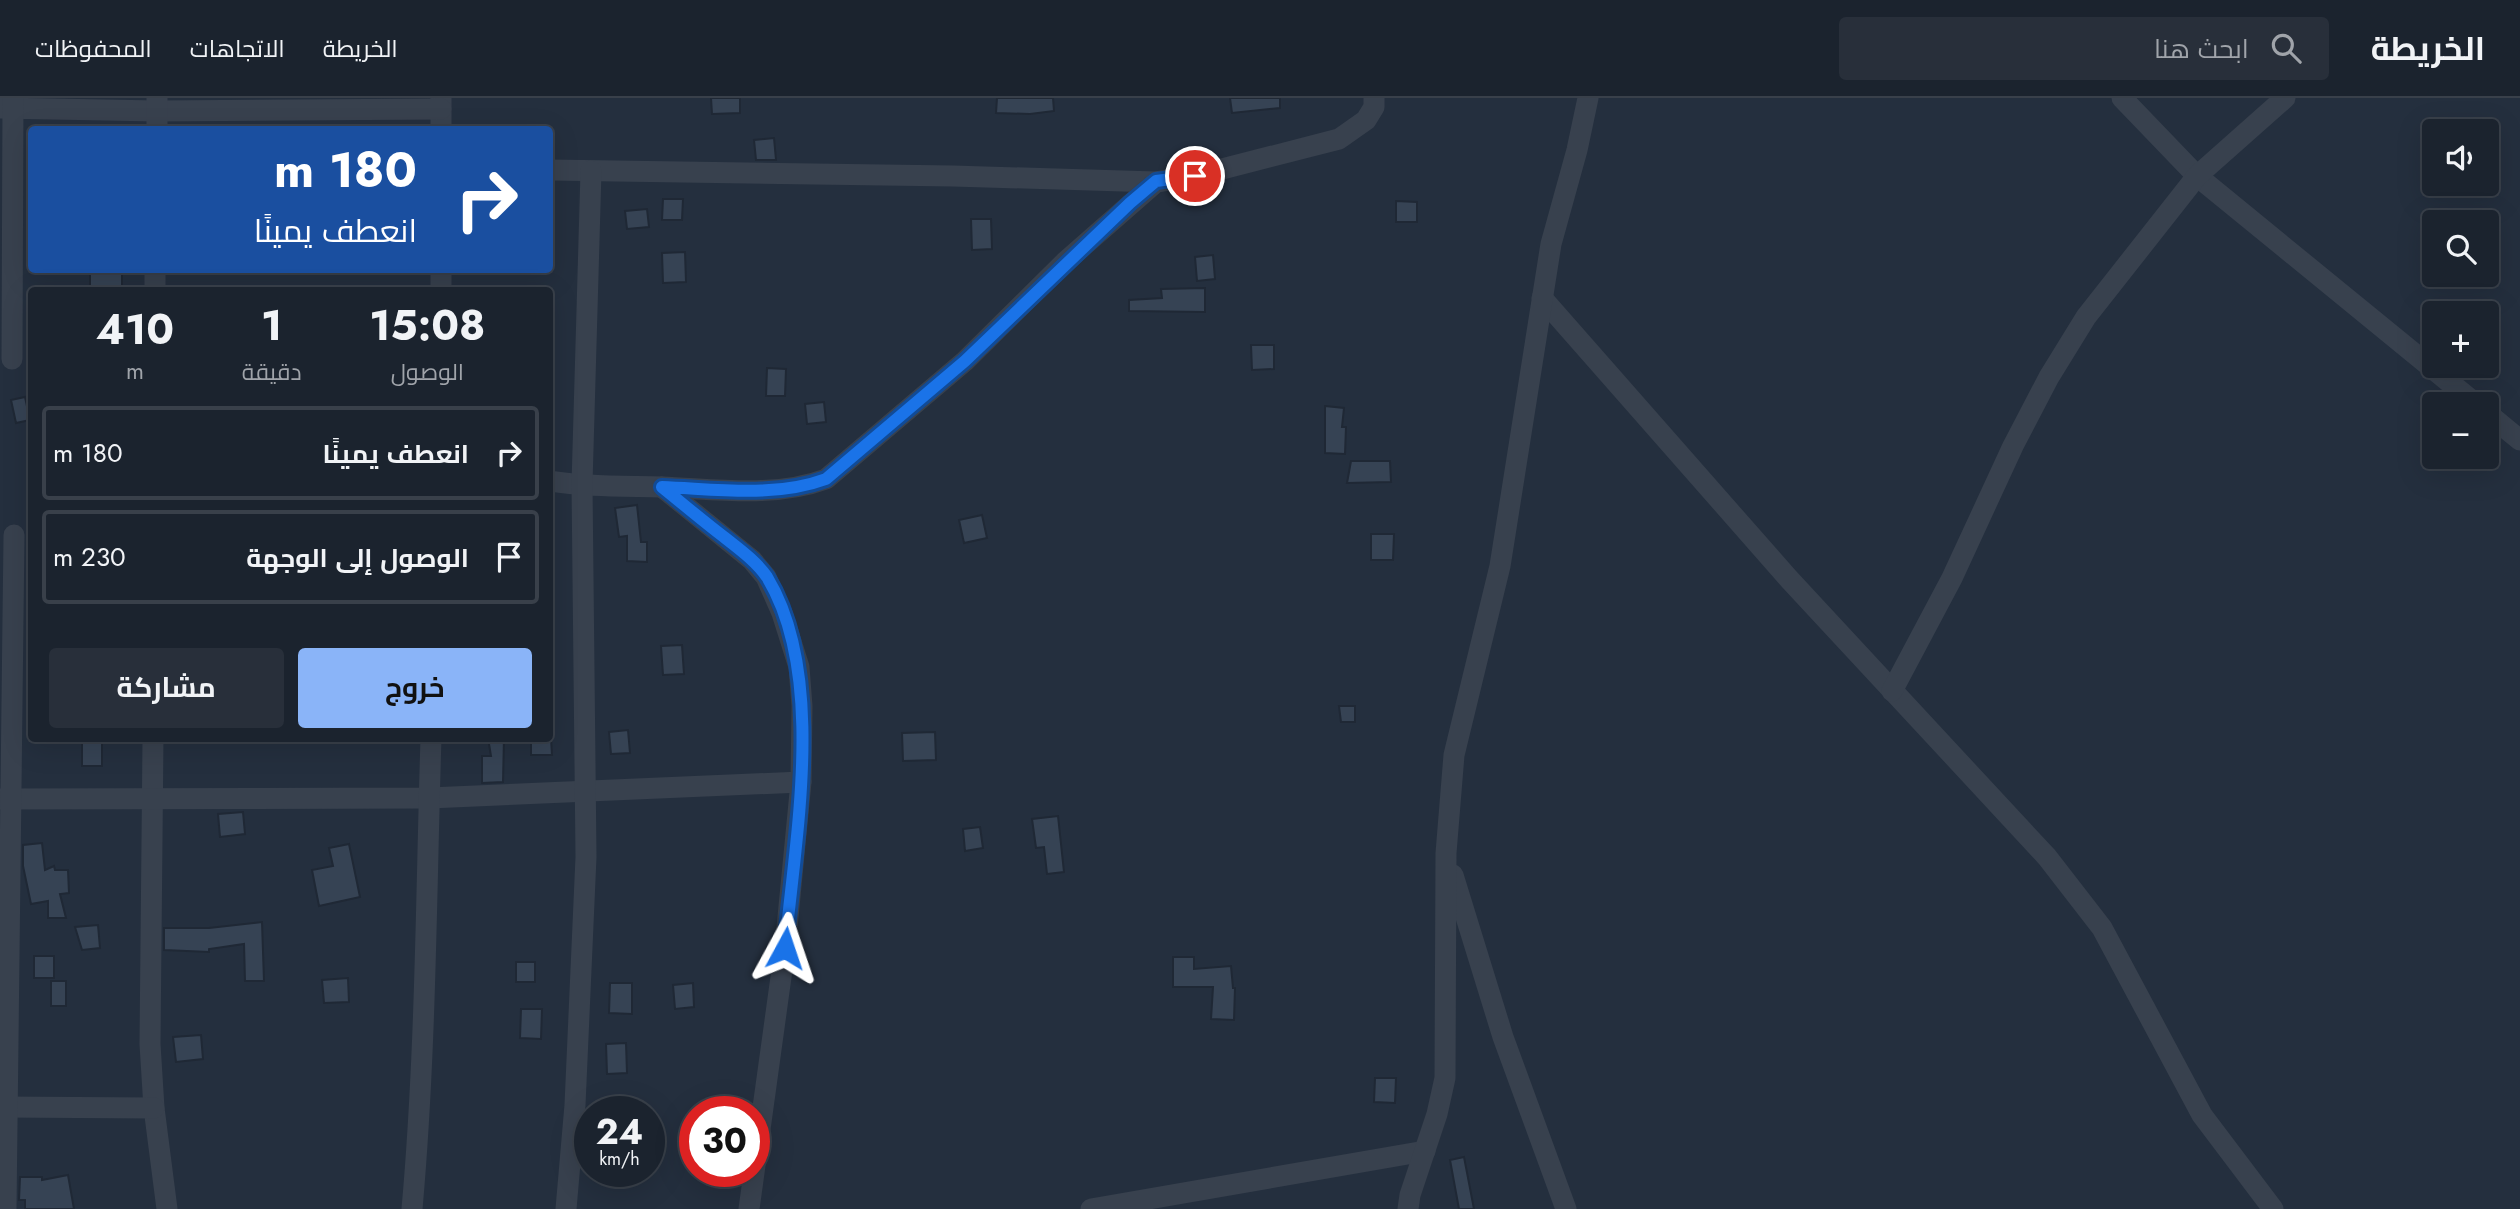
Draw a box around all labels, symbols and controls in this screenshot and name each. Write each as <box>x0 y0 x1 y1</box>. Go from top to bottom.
search box <box>1839 17 2329 80</box>
text: الخريطة <box>2371 25 2485 72</box>
icon: search <box>2267 29 2305 67</box>
text: ابحث هنا <box>2154 30 2249 68</box>
text: المحفوظات <box>35 31 152 66</box>
text: الاتجاهات <box>190 31 285 66</box>
text: الخريطة <box>323 31 398 66</box>
map controls <box>2422 119 2499 469</box>
button: sound <box>2422 119 2499 196</box>
text: 180 m <box>274 135 417 205</box>
pin <box>1165 146 1225 206</box>
icon: right <box>441 154 532 245</box>
icon: arrive <box>1176 157 1214 195</box>
text: انعطف يمينًا <box>254 208 417 254</box>
button: search <box>2422 210 2499 287</box>
text: 1 <box>261 295 282 356</box>
text: 15:08 <box>369 295 485 356</box>
text: 410 <box>96 299 174 360</box>
button: + <box>2422 301 2499 378</box>
text: m <box>126 354 144 388</box>
text: دقيقة <box>242 355 302 389</box>
text: الوصول <box>391 355 464 389</box>
button: − <box>2422 392 2499 469</box>
text: 180 m <box>53 434 123 472</box>
icon: right <box>490 434 528 472</box>
text: انعطف يمينًا <box>323 435 469 473</box>
text: 230 m <box>53 538 126 576</box>
icon: arrive <box>490 538 528 576</box>
text: الوصول إلى الوجهة <box>246 539 469 577</box>
button: مشاركة <box>49 648 284 728</box>
button: خروج <box>298 648 532 728</box>
position arrow <box>748 911 822 985</box>
speed limit sign: 30 <box>679 1096 770 1187</box>
text: 24 <box>596 1107 643 1157</box>
text: km/h <box>599 1146 640 1172</box>

